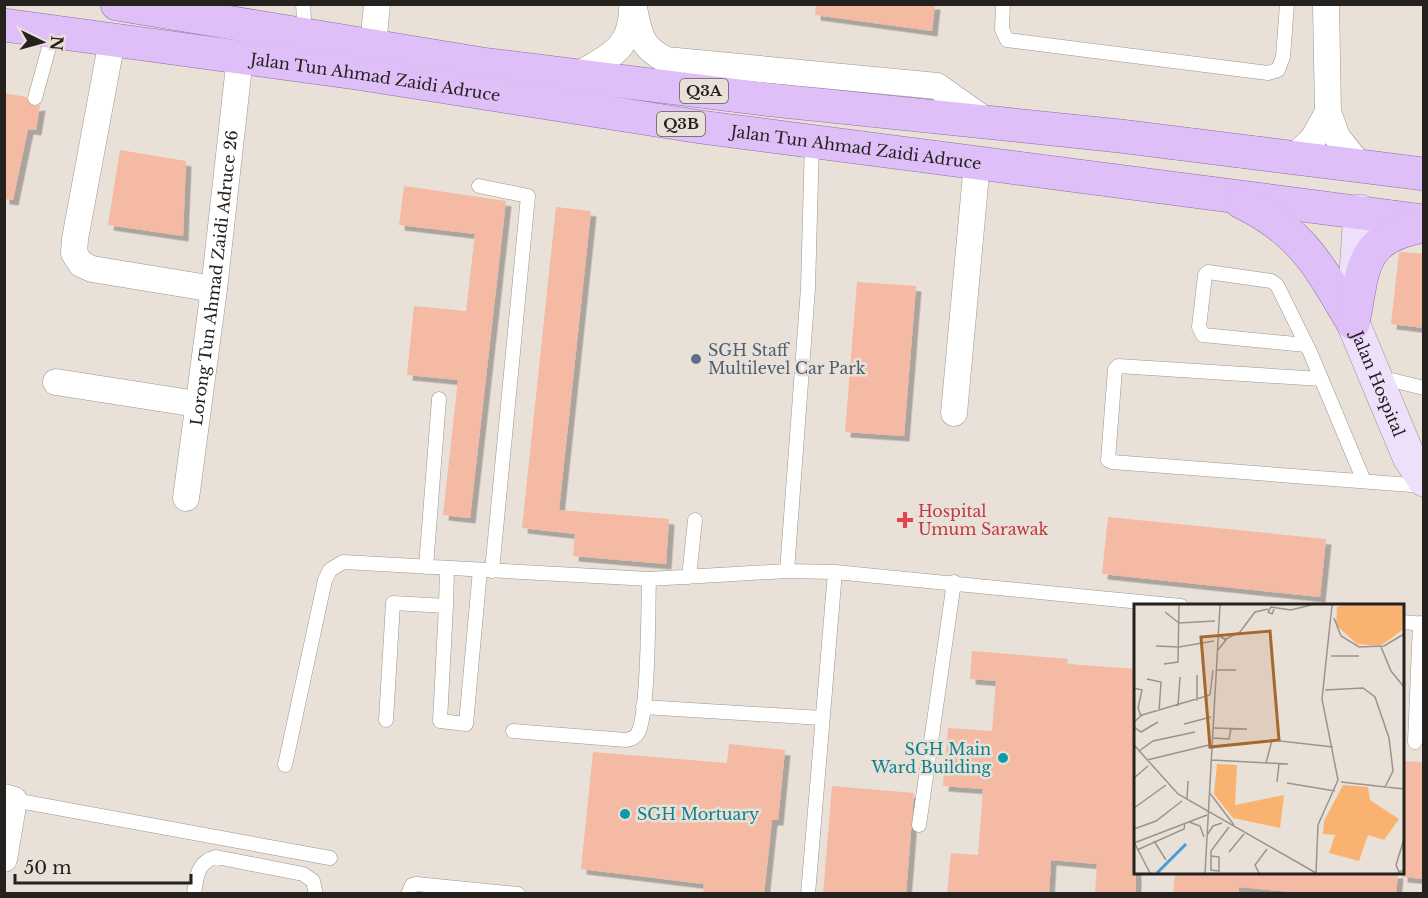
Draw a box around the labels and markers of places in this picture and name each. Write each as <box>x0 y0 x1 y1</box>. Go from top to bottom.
place label: SGH Staff Multilevel Car Park <box>708 340 866 378</box>
marker: SGH Staff Multilevel Car Park <box>689 352 703 366</box>
place label: Hospital Umum Sarawak <box>918 501 1049 539</box>
marker: Hospital Umum Sarawak <box>896 511 914 529</box>
place label: SGH Main Ward Building <box>870 739 991 777</box>
marker: SGH Main Ward Building <box>996 751 1010 765</box>
place label: SGH Mortuary <box>637 804 760 824</box>
marker: SGH Mortuary <box>618 807 632 821</box>

